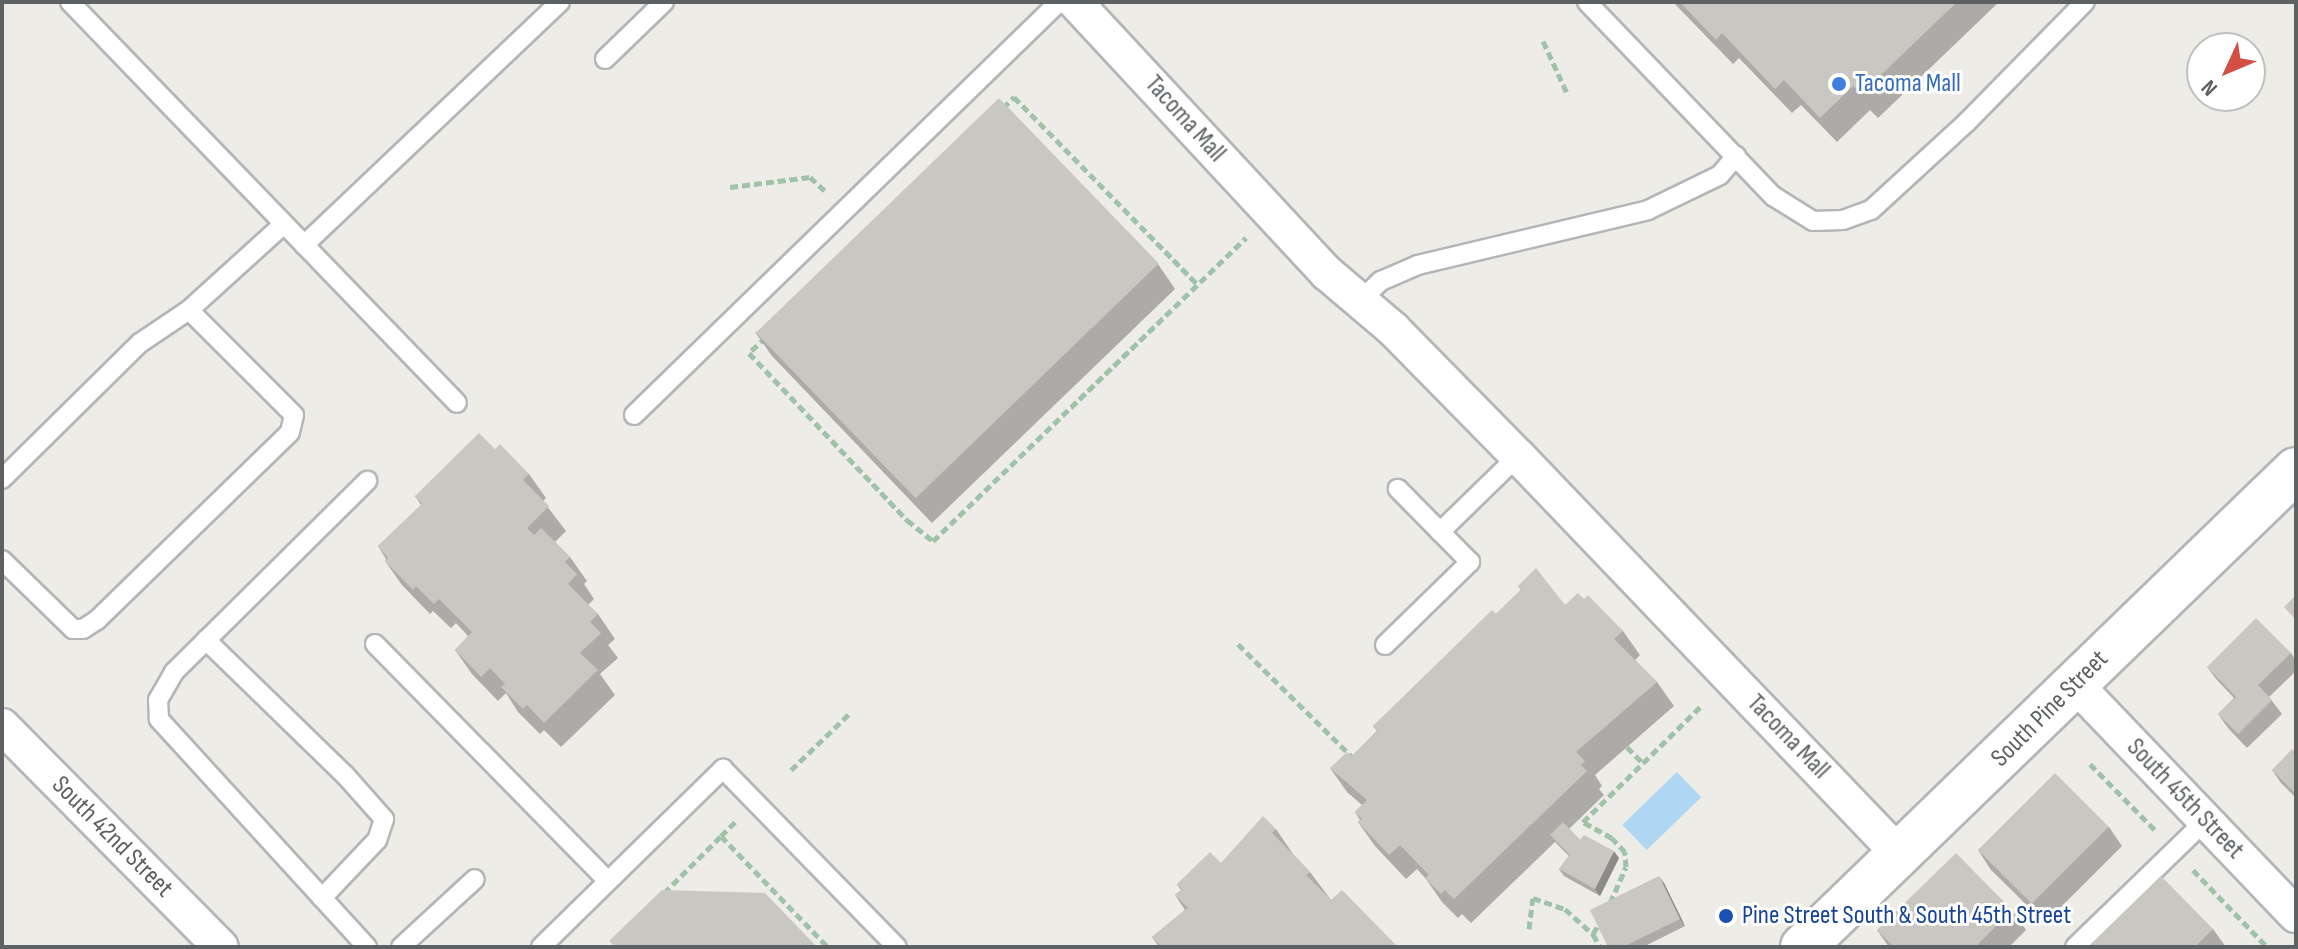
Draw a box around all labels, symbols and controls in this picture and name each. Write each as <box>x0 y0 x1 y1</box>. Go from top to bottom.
north arrow <box>2186 32 2266 112</box>
place label: Tacoma Mall <box>1855 68 1961 100</box>
street label: Tacoma Mall <box>1138 69 1232 169</box>
text: N <box>2196 74 2224 101</box>
marker: Tacoma Mall <box>1830 75 1848 93</box>
street label: South Pine Street <box>1985 644 2115 774</box>
street label: Tacoma Mall <box>1740 688 1836 786</box>
street label: South 45th Street <box>2120 732 2250 866</box>
street label: South 42nd Street <box>45 770 179 904</box>
place label: Pine Street South & South 45th Street <box>1742 900 2071 932</box>
marker: Pine Street South & South 45th Street <box>1717 907 1735 925</box>

